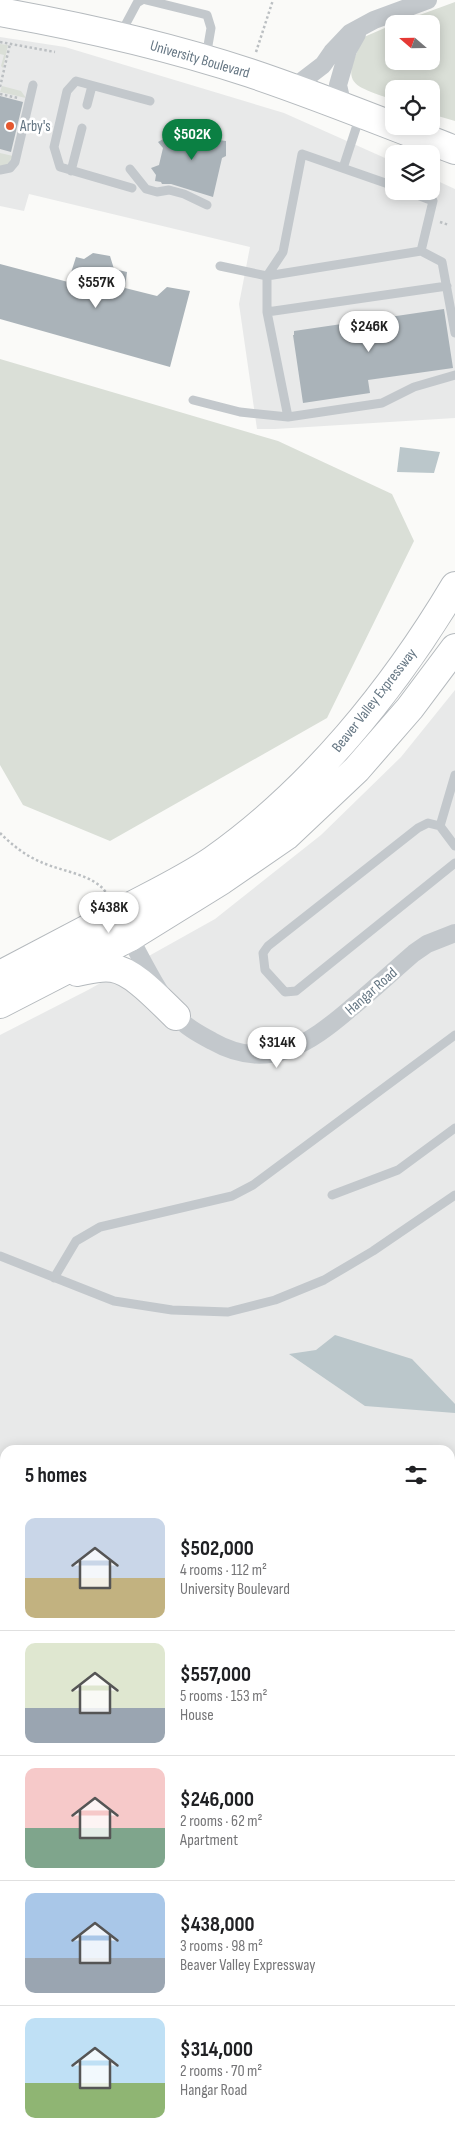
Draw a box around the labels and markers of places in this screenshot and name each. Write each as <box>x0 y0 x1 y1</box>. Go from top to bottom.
place label: Arby's <box>19 117 51 136</box>
pin: $502K <box>157 119 227 161</box>
marker: Arby's <box>4 120 16 132</box>
pin: $557K <box>61 266 131 309</box>
pin: $246K <box>334 310 404 353</box>
pin: $438K <box>74 892 144 934</box>
pin: $314K <box>242 1026 312 1069</box>

